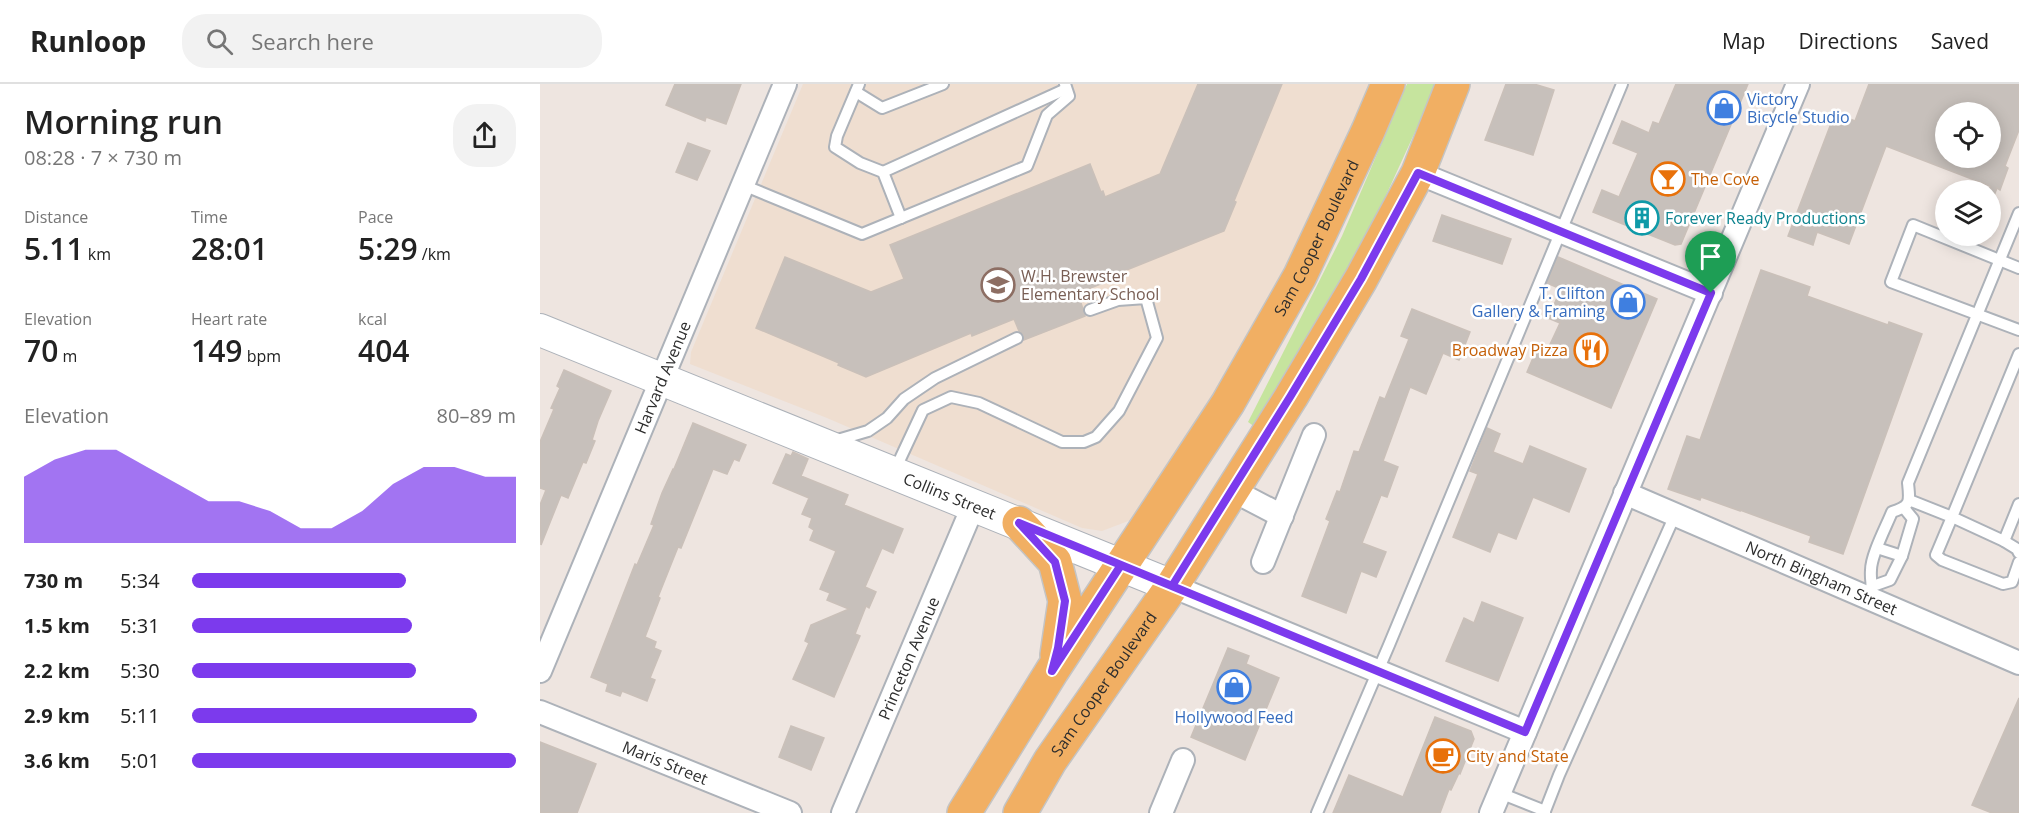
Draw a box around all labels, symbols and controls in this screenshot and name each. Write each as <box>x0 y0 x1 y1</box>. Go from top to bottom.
search box <box>182 14 602 68</box>
text: Runloop <box>30 22 146 60</box>
icon: search <box>203 25 236 58</box>
text: Search here <box>251 26 374 56</box>
text: Map <box>1722 27 1765 55</box>
text: Directions <box>1798 27 1898 55</box>
text: Saved <box>1931 27 1989 55</box>
place label: Victory Bicycle Studio <box>1747 88 1850 128</box>
shop icon: Victory Bicycle Studio <box>1706 90 1742 126</box>
text: Morning run <box>24 99 223 144</box>
map controls <box>1935 102 2001 246</box>
button: locate <box>1935 102 2001 168</box>
button: share <box>453 104 516 167</box>
text: 08:28 · 7 × 730 m <box>24 144 182 171</box>
street label: Sam Cooper Boulevard <box>1269 156 1364 320</box>
bar icon: The Cove <box>1650 161 1686 197</box>
place label: The Cove <box>1691 168 1759 190</box>
button: layers <box>1935 180 2001 246</box>
building icon: Forever Ready Productions <box>1624 200 1660 236</box>
text: Distance <box>24 206 88 228</box>
text: Time <box>191 206 228 228</box>
text: Pace <box>358 206 393 228</box>
place label: Forever Ready Productions <box>1665 207 1866 229</box>
text: 5.11 <box>24 228 84 269</box>
text: 28:01 <box>191 228 268 269</box>
text: 5:29 <box>358 228 418 269</box>
pin <box>1685 231 1736 293</box>
icon: arrive <box>1694 240 1727 273</box>
text: km <box>84 243 111 265</box>
text: /km <box>418 243 451 265</box>
place label: W.H. Brewster Elementary School <box>1021 265 1159 305</box>
school or university icon: W.H. Brewster Elementary School <box>980 267 1016 303</box>
place label: T. Clifton Gallery & Framing <box>1472 282 1605 322</box>
shop icon: T. Clifton Gallery & Framing <box>1610 284 1646 320</box>
text: Elevation <box>24 308 92 330</box>
text: Heart rate <box>191 308 267 330</box>
text: kcal <box>358 308 387 330</box>
street label: Harvard Avenue <box>629 318 696 437</box>
text: 70 <box>24 330 58 371</box>
text: 149 <box>191 330 242 371</box>
text: 404 <box>358 330 409 371</box>
restaurant icon: Broadway Pizza <box>1573 332 1609 368</box>
place label: Broadway Pizza <box>1452 339 1568 361</box>
text: m <box>58 345 77 367</box>
text: bpm <box>242 345 281 367</box>
text: Elevation <box>24 402 109 429</box>
text: 80–89 m <box>437 402 516 429</box>
street label: Collins Street <box>900 467 1000 525</box>
street label: North Bingham Street <box>1742 535 1901 620</box>
text: 730 m <box>24 567 83 594</box>
text: 5:34 <box>120 567 160 594</box>
street label: Princeton Avenue <box>873 593 944 723</box>
street label: Sam Cooper Boulevard <box>1046 607 1162 761</box>
text: 1.5 km <box>24 612 90 639</box>
text: 5:31 <box>120 612 160 639</box>
text: 2.2 km <box>24 657 90 684</box>
text: 5:30 <box>120 657 160 684</box>
shop icon: Hollywood Feed <box>1216 669 1252 705</box>
text: 2.9 km <box>24 702 90 729</box>
text: 5:11 <box>120 702 160 729</box>
place label: Hollywood Feed <box>1174 706 1294 728</box>
street label: Maris Street <box>619 735 711 790</box>
cafe icon: City and State <box>1425 738 1461 774</box>
place label: City and State <box>1466 745 1569 767</box>
text: 3.6 km <box>24 747 90 774</box>
text: 5:01 <box>120 747 160 774</box>

